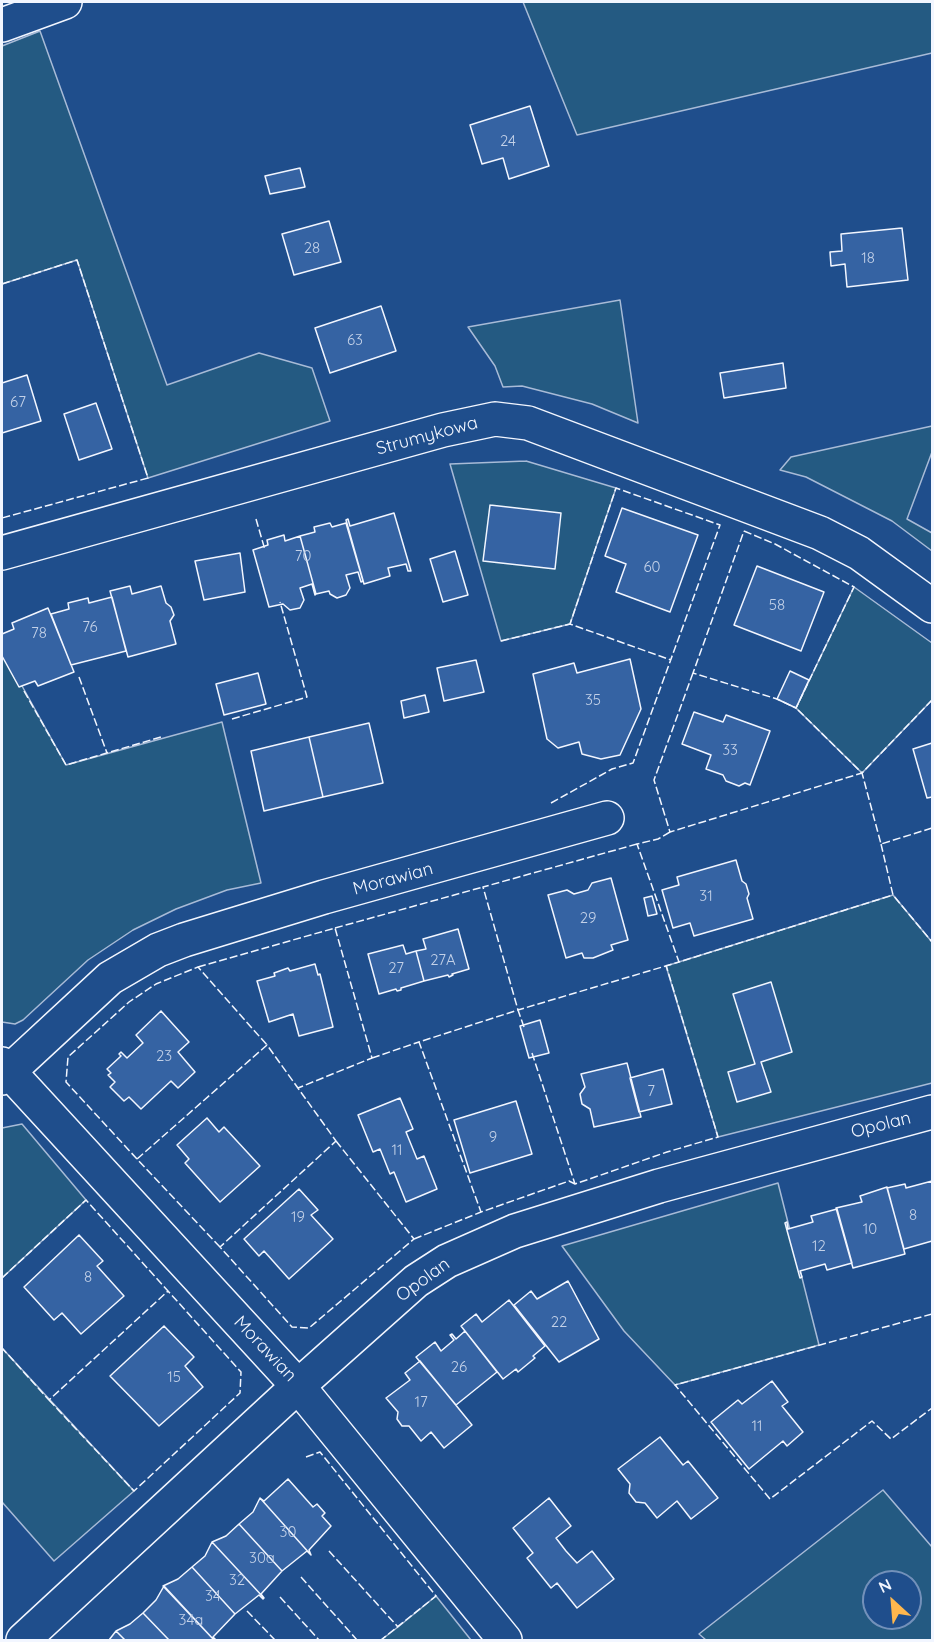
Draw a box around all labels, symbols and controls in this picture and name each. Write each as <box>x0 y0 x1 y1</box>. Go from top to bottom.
house number: 24 <box>500 132 516 150</box>
house number: 28 <box>304 239 320 257</box>
house number: 18 <box>861 249 875 267</box>
house number: 63 <box>347 331 363 349</box>
house number: 67 <box>10 393 26 411</box>
street label: Strumykowa <box>374 412 480 460</box>
house number: 70 <box>295 547 311 565</box>
house number: 60 <box>644 558 660 576</box>
house number: 58 <box>769 596 785 614</box>
house number: 76 <box>82 618 98 636</box>
house number: 78 <box>31 624 47 642</box>
house number: 35 <box>585 691 601 709</box>
house number: 33 <box>722 741 738 759</box>
street label: Morawian <box>351 858 435 900</box>
house number: 31 <box>699 887 713 905</box>
house number: 29 <box>580 909 596 927</box>
house number: 27A <box>430 951 456 969</box>
house number: 27 <box>388 959 404 977</box>
house number: 23 <box>156 1047 172 1065</box>
house number: 7 <box>647 1082 655 1100</box>
street label: Opolan <box>849 1107 913 1143</box>
house number: 9 <box>489 1128 497 1146</box>
house number: 11 <box>391 1141 403 1159</box>
house number: 8 <box>909 1206 917 1224</box>
house number: 19 <box>291 1208 305 1226</box>
house number: 10 <box>863 1220 877 1238</box>
house number: 12 <box>812 1237 826 1255</box>
street label: Opolan <box>392 1253 454 1307</box>
house number: 8 <box>84 1268 92 1286</box>
street label: Morawian <box>229 1312 301 1386</box>
house number: 22 <box>551 1313 567 1331</box>
house number: 26 <box>451 1358 467 1376</box>
house number: 15 <box>167 1368 181 1386</box>
house number: 17 <box>414 1393 428 1411</box>
house number: 11 <box>751 1417 763 1435</box>
house number: 30 <box>280 1523 296 1541</box>
house number: 30a <box>249 1549 275 1567</box>
north arrow <box>862 1570 922 1630</box>
house number: 32 <box>229 1571 245 1589</box>
text: N <box>875 1574 895 1597</box>
house number: 34 <box>205 1587 221 1605</box>
house number: 34a <box>179 1611 203 1629</box>

